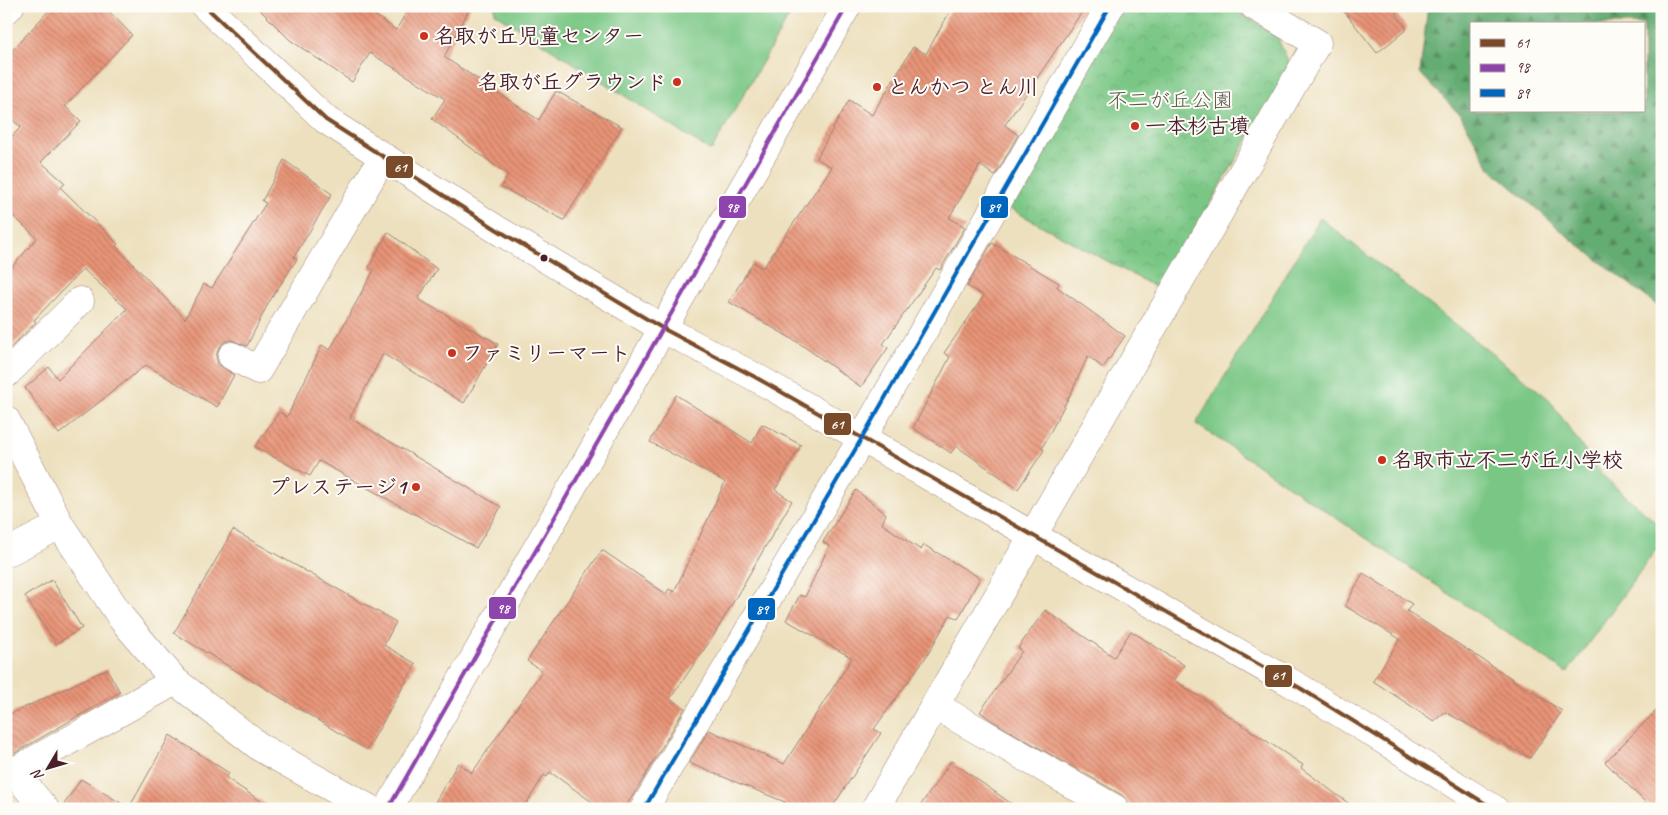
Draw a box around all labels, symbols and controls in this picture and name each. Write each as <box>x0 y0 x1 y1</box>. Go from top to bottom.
legend <box>1470 22 1646 112</box>
place label: 名取が丘児童センター <box>434 23 644 49</box>
marker: 名取が丘児童センター <box>418 30 430 42</box>
text: 61 <box>1516 34 1531 53</box>
text: 98 <box>1516 58 1531 77</box>
place label: 名取が丘グラウンド <box>478 69 667 95</box>
place label: とんかつ とん川 <box>887 74 1039 100</box>
marker: 名取が丘グラウンド <box>671 76 683 88</box>
marker: とんかつ とん川 <box>871 81 883 93</box>
text: 89 <box>1516 84 1531 103</box>
park label: 不二が丘公園 <box>1107 87 1233 113</box>
place label: 一本杉古墳 <box>1145 113 1250 139</box>
marker: 一本杉古墳 <box>1129 120 1141 132</box>
line badge: 61 <box>385 155 414 179</box>
text: 61 <box>394 159 408 176</box>
line badge: 98 <box>718 195 747 219</box>
line badge: 89 <box>980 195 1009 219</box>
text: 98 <box>726 199 740 216</box>
text: 89 <box>988 199 1002 216</box>
unlabelled marker <box>539 253 549 263</box>
place label: ファミリーマート <box>462 340 631 366</box>
marker: ファミリーマート <box>446 347 458 359</box>
line badge: 61 <box>823 412 852 436</box>
text: 61 <box>831 416 845 433</box>
place label: 名取市立不二が丘小学校 <box>1392 447 1623 473</box>
marker: 名取市立不二が丘小学校 <box>1376 454 1388 466</box>
place label: プレステージ1 <box>269 474 409 500</box>
marker: プレステージ1 <box>410 481 422 493</box>
line badge: 98 <box>488 596 517 620</box>
line badge: 89 <box>747 597 776 621</box>
text: 98 <box>497 600 511 617</box>
text: 89 <box>756 601 770 618</box>
line badge: 61 <box>1264 664 1293 688</box>
text: 61 <box>1272 667 1286 684</box>
north arrow <box>22 742 72 792</box>
text: N <box>27 765 48 784</box>

